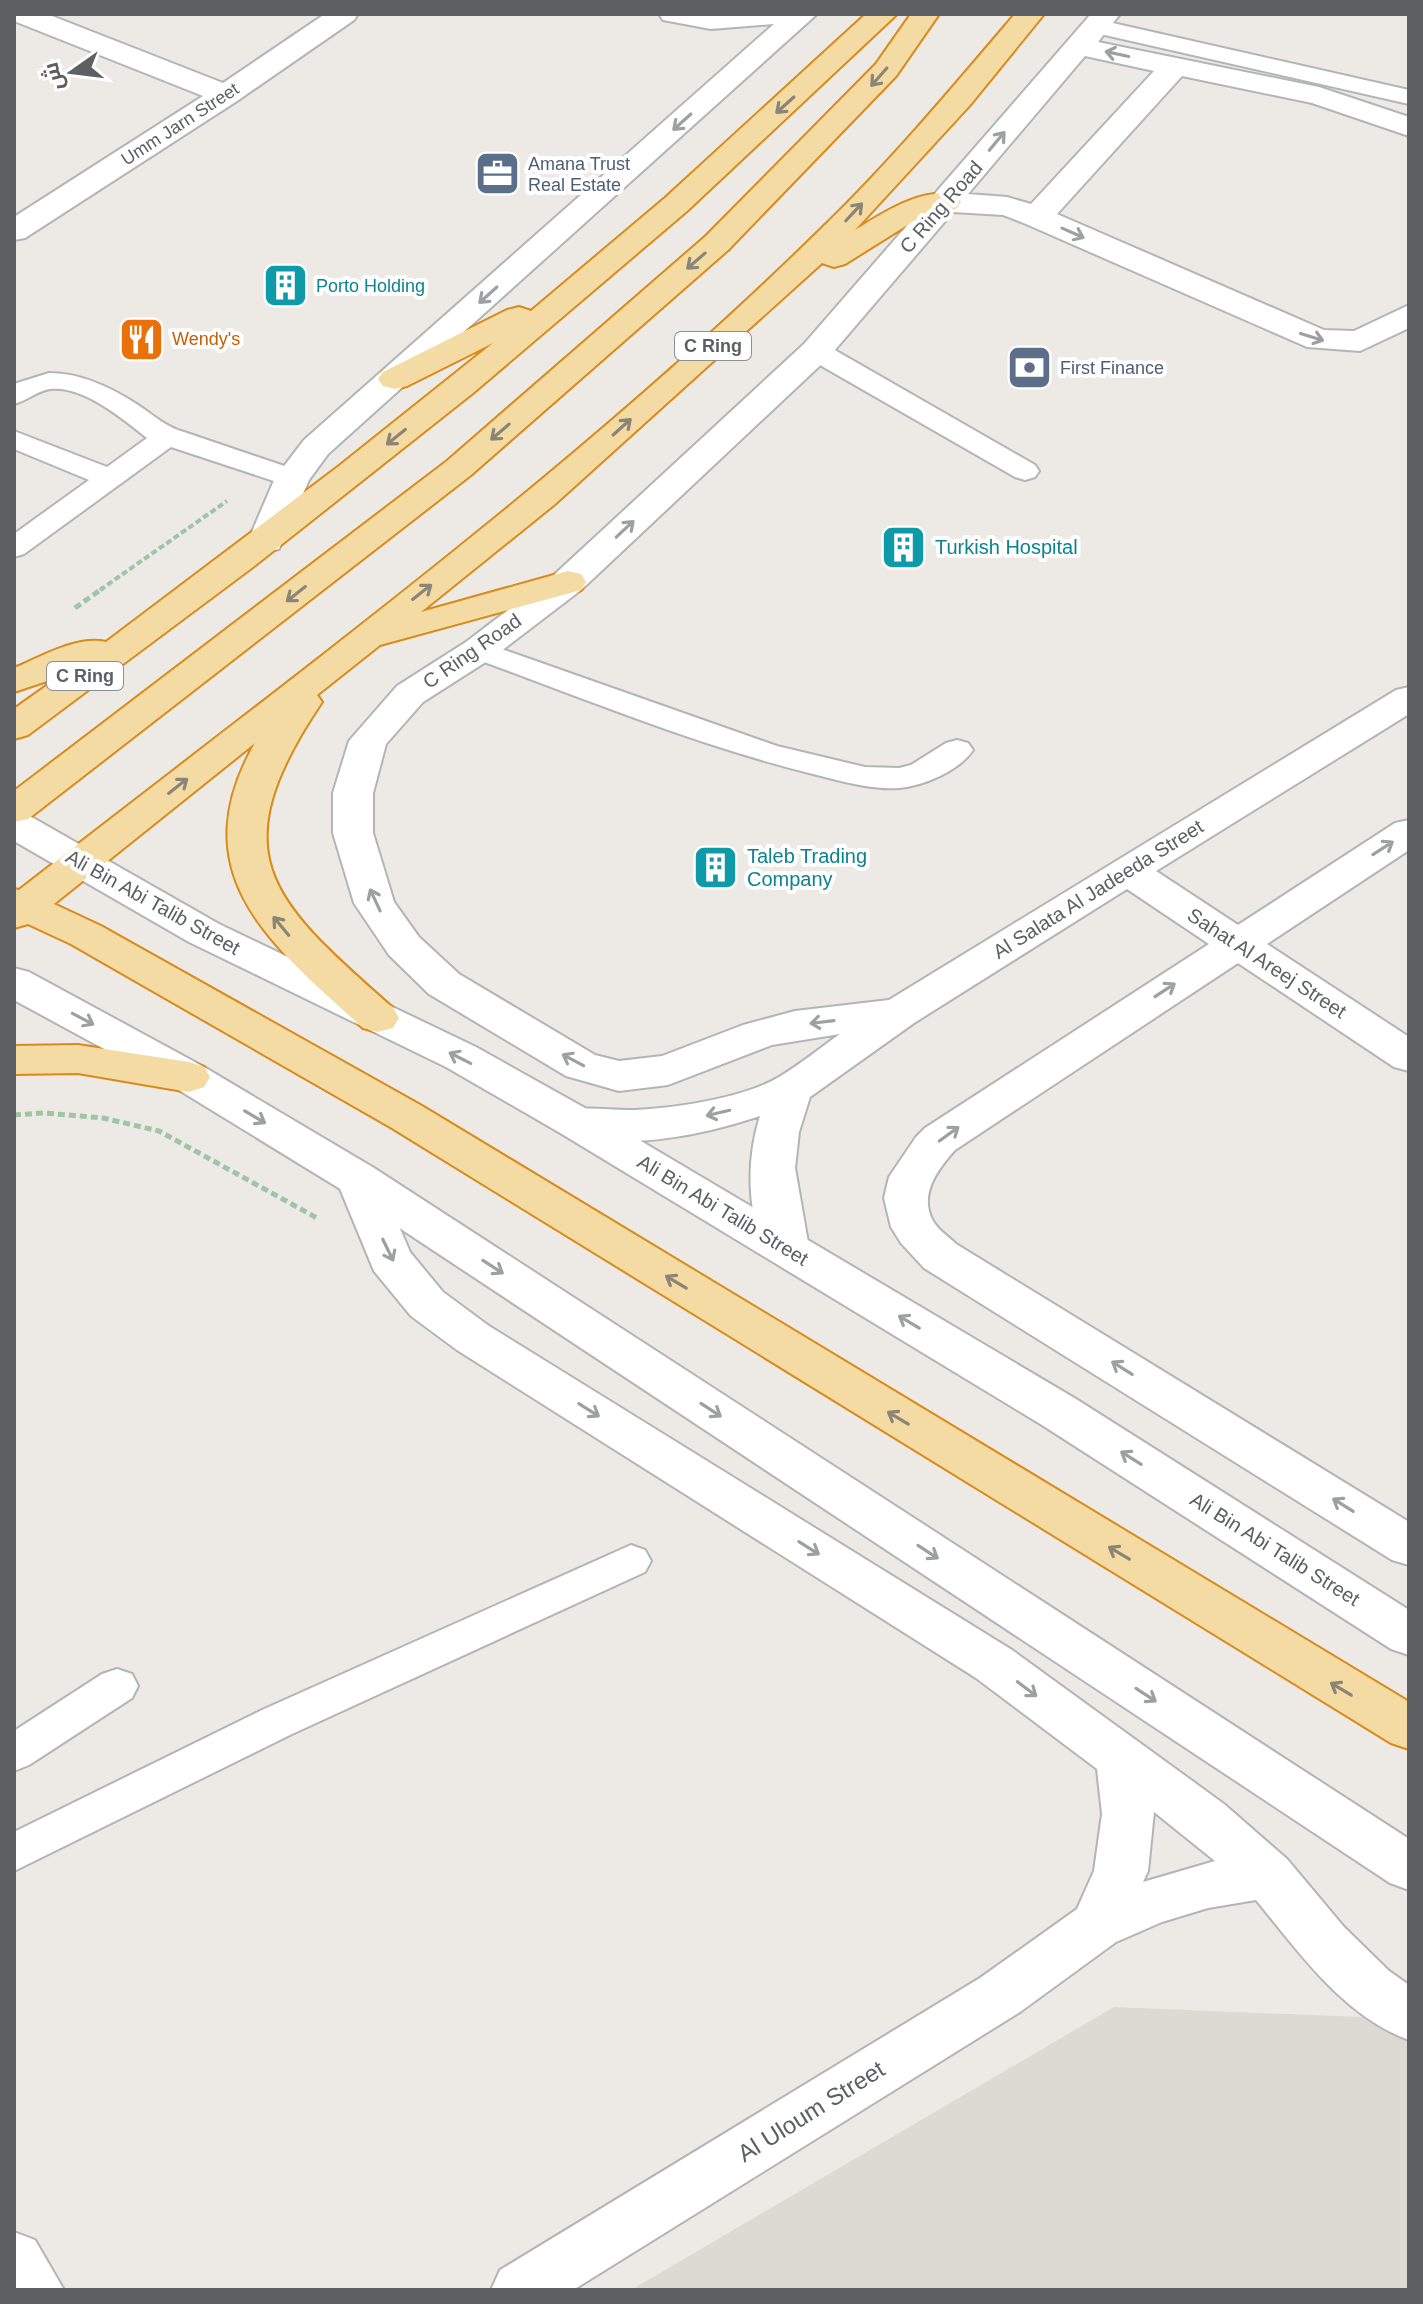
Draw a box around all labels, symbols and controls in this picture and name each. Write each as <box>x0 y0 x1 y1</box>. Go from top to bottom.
north arrow <box>32 32 112 112</box>
one-way arrow <box>1104 46 1130 61</box>
text: ش <box>38 60 70 93</box>
one-way arrow <box>870 66 888 86</box>
street label: Umm Jarn Street <box>118 79 242 169</box>
one-way arrow <box>776 96 796 114</box>
one-way arrow <box>673 113 693 131</box>
one-way arrow <box>988 131 1006 151</box>
office icon: Amana Trust Real Estate <box>473 150 521 198</box>
place label: Amana Trust Real Estate <box>528 154 630 195</box>
street label: C Ring Road <box>895 157 987 257</box>
one-way arrow <box>845 203 863 223</box>
one-way arrow <box>1061 226 1085 241</box>
one-way arrow <box>686 252 706 270</box>
building icon: Porto Holding <box>261 262 309 310</box>
place label: Porto Holding <box>316 276 425 296</box>
one-way arrow <box>479 286 499 304</box>
restaurant icon: Wendy's <box>117 315 165 363</box>
place label: Wendy's <box>172 329 240 349</box>
one-way arrow <box>1298 330 1324 345</box>
road number: C Ring <box>675 332 751 360</box>
bank icon: First Finance <box>1005 344 1053 392</box>
place label: First Finance <box>1060 358 1164 378</box>
one-way arrow <box>612 418 632 436</box>
one-way arrow <box>490 423 510 441</box>
one-way arrow <box>386 428 407 446</box>
one-way arrow <box>615 520 634 539</box>
building icon: Turkish Hospital <box>880 523 928 571</box>
place label: Turkish Hospital <box>935 536 1078 558</box>
one-way arrow <box>411 584 432 601</box>
one-way arrow <box>286 586 307 603</box>
street label: C Ring Road <box>419 609 525 693</box>
road number: C Ring <box>47 662 123 690</box>
one-way arrow <box>167 777 188 794</box>
street label: Al Salata Al Jadeeda Street <box>989 815 1207 963</box>
one-way arrow <box>1372 840 1394 857</box>
building icon: Taleb Trading Company <box>692 843 740 891</box>
street label: Ali Bin Abi Talib Street <box>62 845 244 959</box>
place label: Taleb Trading Company <box>747 845 867 890</box>
one-way arrow <box>367 889 382 913</box>
street label: Sahat Al Areej Street <box>1184 904 1351 1023</box>
one-way arrow <box>272 916 290 936</box>
one-way arrow <box>1154 982 1176 999</box>
one-way arrow <box>70 1012 94 1028</box>
one-way arrow <box>810 1015 835 1030</box>
one-way arrow <box>449 1049 473 1065</box>
one-way arrow <box>562 1052 586 1068</box>
one-way arrow <box>706 1106 731 1121</box>
one-way arrow <box>243 1109 266 1125</box>
one-way arrow <box>937 1126 959 1142</box>
street label: Ali Bin Abi Talib Street <box>634 1150 813 1270</box>
one-way arrow <box>381 1238 396 1262</box>
one-way arrow <box>481 1260 504 1276</box>
one-way arrow <box>665 1274 688 1290</box>
one-way arrow <box>898 1314 921 1330</box>
one-way arrow <box>1111 1360 1134 1376</box>
one-way arrow <box>577 1402 599 1419</box>
one-way arrow <box>699 1402 721 1418</box>
one-way arrow <box>887 1409 910 1425</box>
one-way arrow <box>1120 1449 1143 1465</box>
street label: Ali Bin Abi Talib Street <box>1186 1488 1364 1610</box>
one-way arrow <box>1332 1497 1355 1513</box>
one-way arrow <box>797 1540 820 1556</box>
one-way arrow <box>916 1545 939 1561</box>
one-way arrow <box>1109 1545 1131 1562</box>
one-way arrow <box>1016 1680 1038 1697</box>
one-way arrow <box>1330 1681 1353 1697</box>
one-way arrow <box>1134 1687 1156 1703</box>
street label: Al Uloum Street <box>733 2055 890 2167</box>

